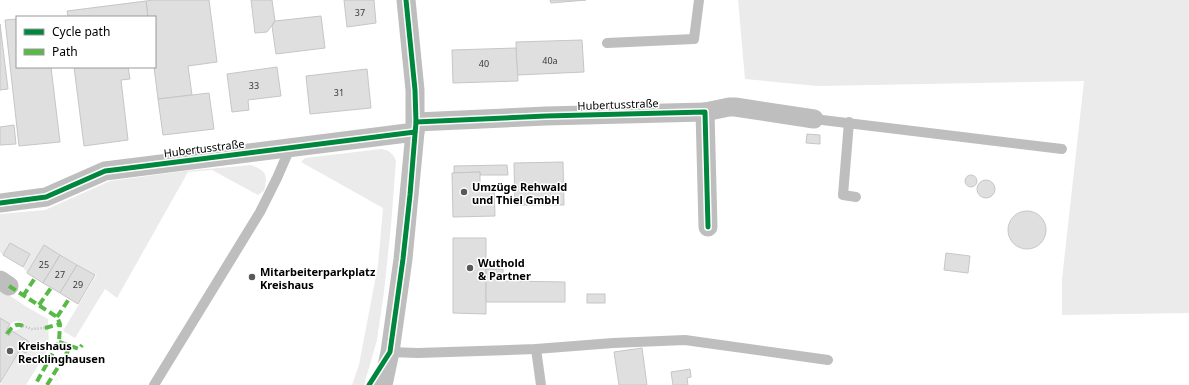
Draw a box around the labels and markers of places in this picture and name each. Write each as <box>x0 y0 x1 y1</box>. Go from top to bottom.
place label: Umzüge Rehwald und Thiel GmbH <box>472 179 567 207</box>
marker: Umzüge Rehwald und Thiel GmbH <box>459 187 469 197</box>
place label: Wuthold & Partner <box>478 255 531 283</box>
marker: Wuthold & Partner <box>465 263 475 273</box>
place label: Mitarbeiterparkplatz Kreishaus <box>260 264 376 292</box>
marker: Mitarbeiterparkplatz Kreishaus <box>247 272 257 282</box>
place label: Kreishaus Recklinghausen <box>18 338 105 366</box>
marker: Kreishaus Recklinghausen <box>5 346 15 356</box>

